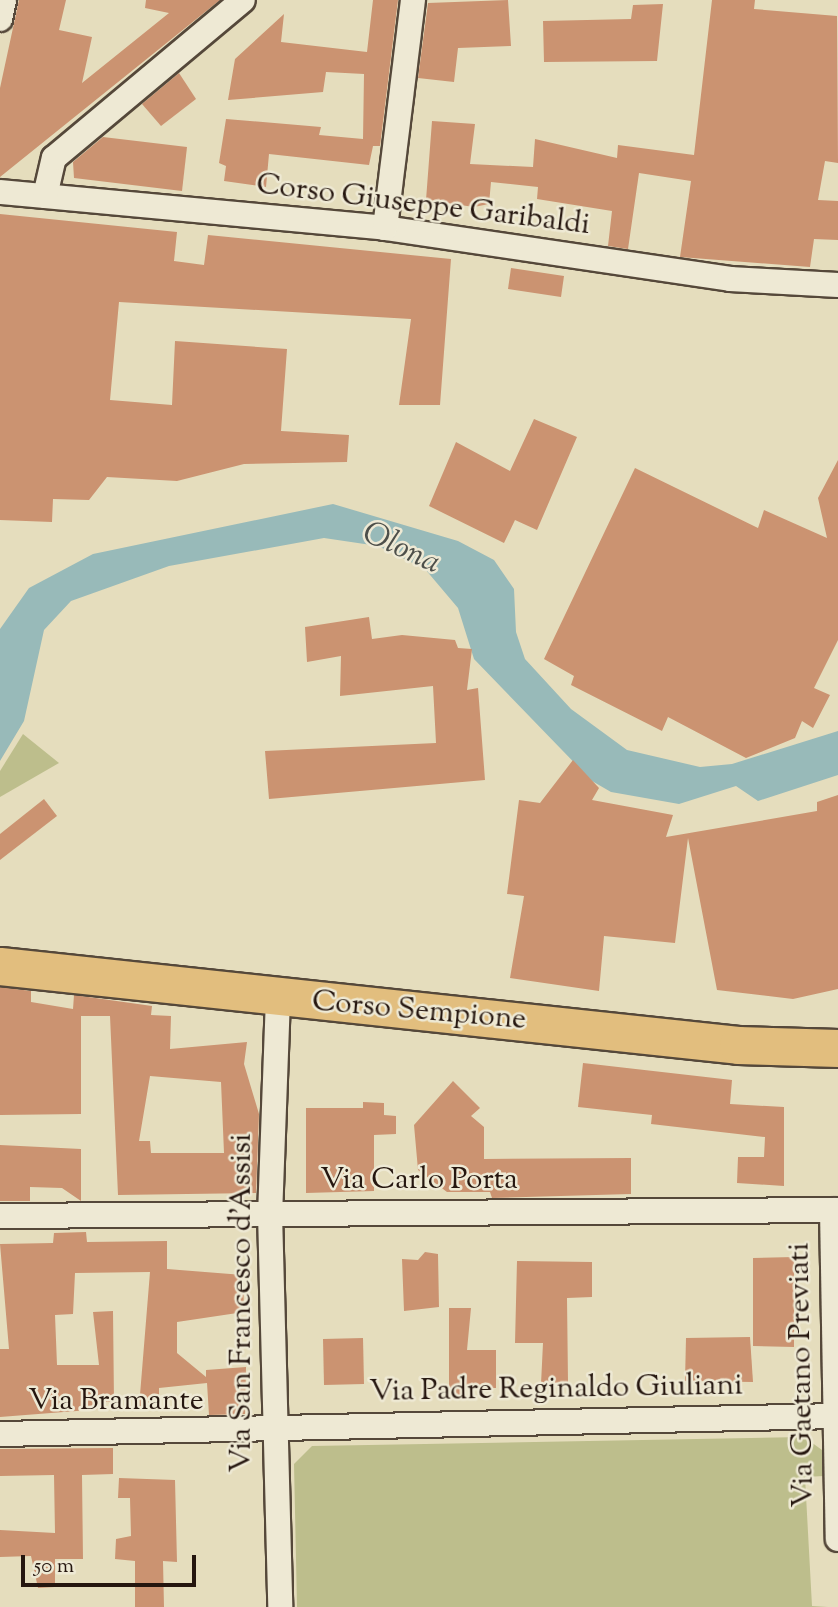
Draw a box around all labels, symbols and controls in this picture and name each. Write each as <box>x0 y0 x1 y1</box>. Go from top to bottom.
street label: Corso Giuseppe Garibaldi <box>254 168 592 244</box>
water label: Olona <box>356 514 446 584</box>
street label: Corso Sempione <box>310 985 528 1039</box>
street label: Via San Francesco d'Assisi <box>225 1133 261 1473</box>
street label: Via Carlo Porta <box>320 1163 518 1199</box>
street label: Via Gaetano Previati <box>783 1242 823 1508</box>
street label: Via Padre Reginaldo Giuliani <box>369 1369 743 1411</box>
street label: Via Bramante <box>28 1384 204 1420</box>
scale bar <box>24 1540 200 1584</box>
text: 50 m <box>34 1552 74 1582</box>

